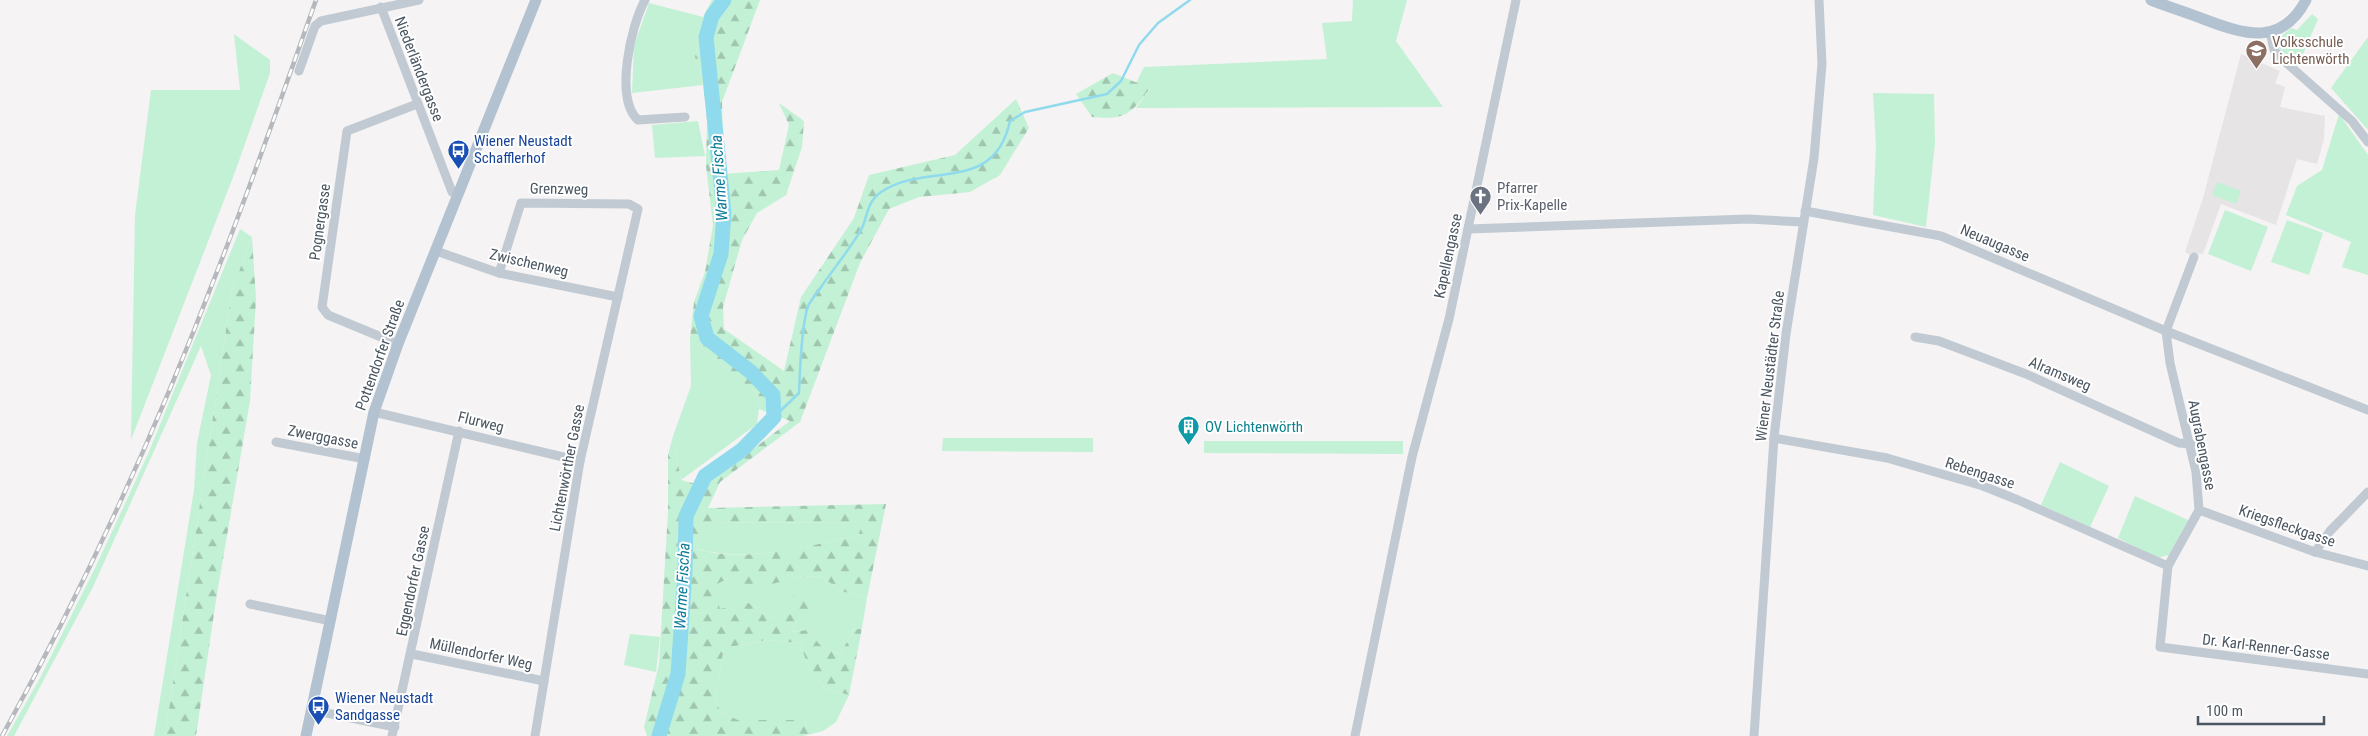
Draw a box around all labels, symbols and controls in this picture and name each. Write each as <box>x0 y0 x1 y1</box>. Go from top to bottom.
street label: Niederländergasse <box>391 14 447 124</box>
place label: Volksschule Lichtenwörth <box>2272 33 2349 68</box>
school or university icon: Volksschule Lichtenwörth <box>2244 39 2268 70</box>
place label: Wiener Neustadt Schafflerhof <box>474 132 572 167</box>
water label: Warme Fischa <box>707 134 731 222</box>
bus stop icon: Wiener Neustadt Schafflerhof <box>446 138 470 169</box>
street label: Grenzweg <box>530 179 588 199</box>
place label: Pfarrer Prix-Kapelle <box>1497 179 1567 214</box>
street label: Pognergasse <box>306 183 334 261</box>
church icon: Pfarrer Prix-Kapelle <box>1469 185 1493 216</box>
street label: Kapellengasse <box>1430 212 1466 300</box>
street label: Neuaugasse <box>1958 220 2032 266</box>
street label: Zwischenweg <box>488 245 570 281</box>
street label: Wiener Neustädter Straße <box>1752 290 1788 442</box>
street label: Pottendorfer Straße <box>352 297 408 413</box>
street label: Alramsweg <box>2026 353 2094 395</box>
street label: Augrabengasse <box>2184 398 2220 492</box>
street label: Lichtenwörther Gasse <box>546 403 588 533</box>
street label: Flurweg <box>456 408 506 436</box>
building icon: OV Lichtenwörth <box>1177 415 1201 446</box>
place label: OV Lichtenwörth <box>1205 418 1303 436</box>
street label: Zwerggasse <box>286 421 360 453</box>
street label: Rebengasse <box>1943 453 2017 493</box>
street label: Kriegsfleckgasse <box>2236 501 2338 551</box>
street label: Eggendorfer Gasse <box>393 524 433 638</box>
water label: Warme Fischa <box>670 542 694 630</box>
street label: Dr. Karl-Renner-Gasse <box>2201 630 2331 664</box>
street label: Müllendorfer Weg <box>428 634 534 674</box>
place label: Wiener Neustadt Sandgasse <box>335 689 433 724</box>
scale bar <box>2198 694 2324 726</box>
bus stop icon: Wiener Neustadt Sandgasse <box>307 695 331 726</box>
text: 100 m <box>2206 702 2243 720</box>

